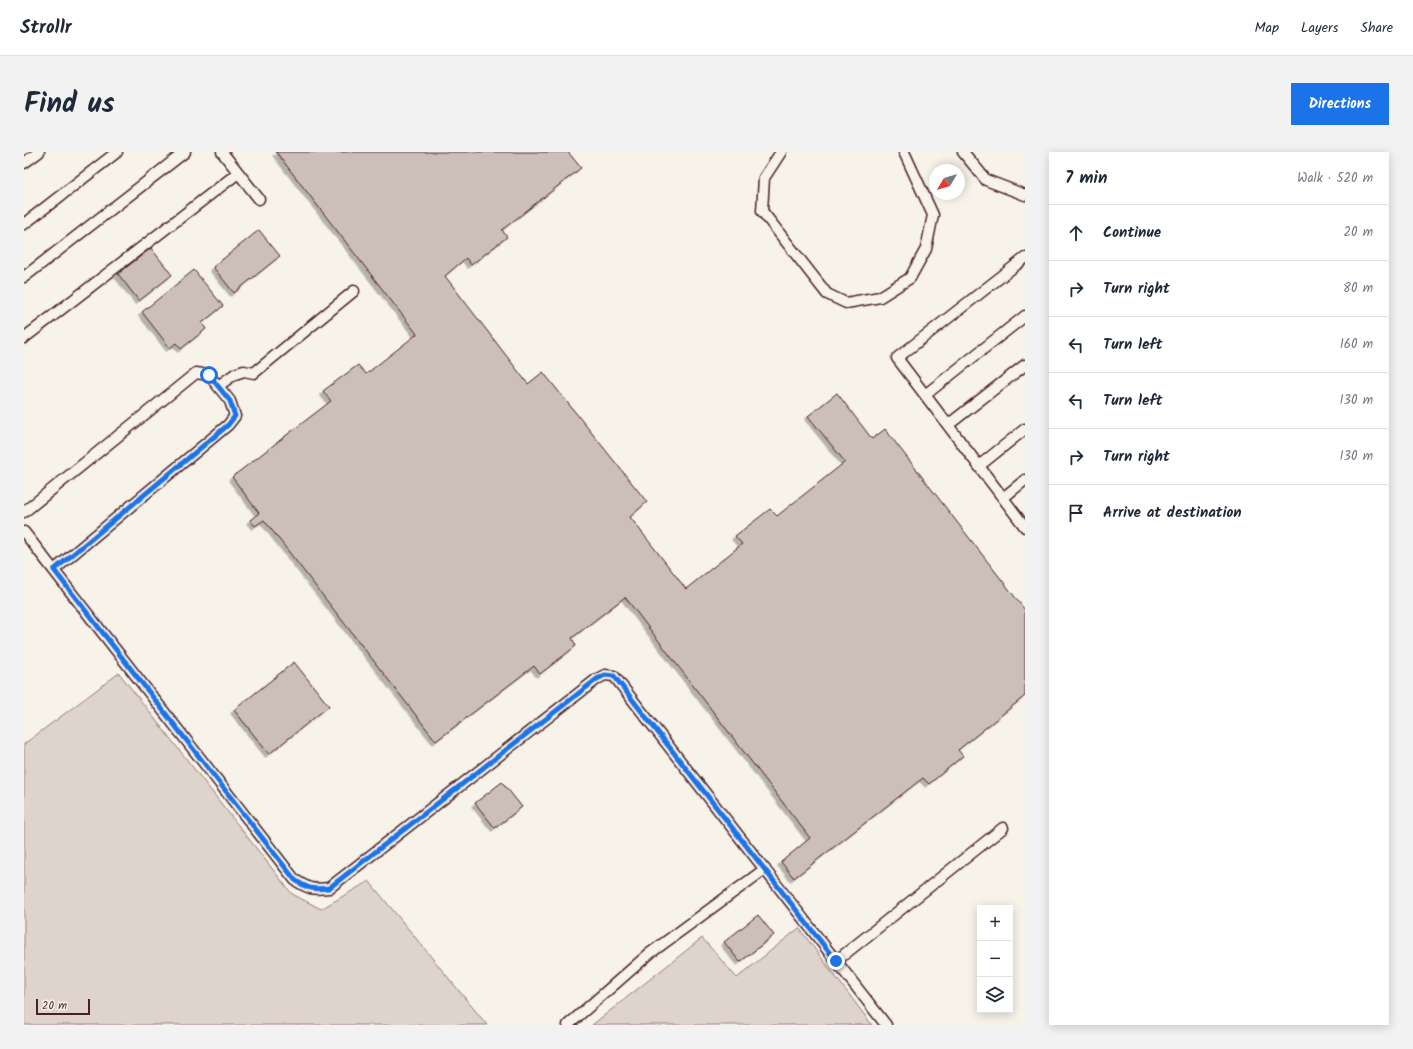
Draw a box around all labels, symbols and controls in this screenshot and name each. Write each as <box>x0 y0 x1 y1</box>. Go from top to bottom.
text: Strollr <box>20 13 72 43</box>
text: Map <box>1255 17 1279 39</box>
text: Layers <box>1301 17 1339 39</box>
text: Share <box>1361 17 1393 39</box>
text: Find us <box>24 82 115 127</box>
button: Directions <box>1291 83 1389 125</box>
north arrow <box>929 164 965 200</box>
text: 7 min <box>1065 165 1107 192</box>
text: Walk · 520 m <box>1297 168 1373 189</box>
text: Continue <box>1103 221 1161 245</box>
icon: ahead <box>1065 222 1087 244</box>
text: 20 m <box>1343 222 1373 243</box>
text: Turn right <box>1103 277 1170 301</box>
icon: right <box>1065 278 1087 300</box>
text: 80 m <box>1343 278 1373 299</box>
text: Turn left <box>1103 333 1163 357</box>
icon: left <box>1065 334 1087 356</box>
text: 160 m <box>1340 334 1373 355</box>
route start <box>200 366 218 384</box>
text: Turn left <box>1103 389 1163 413</box>
icon: left <box>1065 390 1087 412</box>
text: 130 m <box>1339 390 1373 411</box>
text: Turn right <box>1103 445 1170 469</box>
icon: right <box>1065 446 1087 468</box>
text: 130 m <box>1339 446 1373 467</box>
text: Arrive at destination <box>1103 501 1242 525</box>
icon: arrive <box>1065 502 1087 524</box>
map controls <box>977 905 1013 1013</box>
button: + <box>977 905 1013 941</box>
button: − <box>977 941 1013 977</box>
route end <box>827 952 845 970</box>
button: layers <box>977 977 1013 1013</box>
scale bar <box>36 997 90 1016</box>
text: 20 m <box>42 997 67 1015</box>

